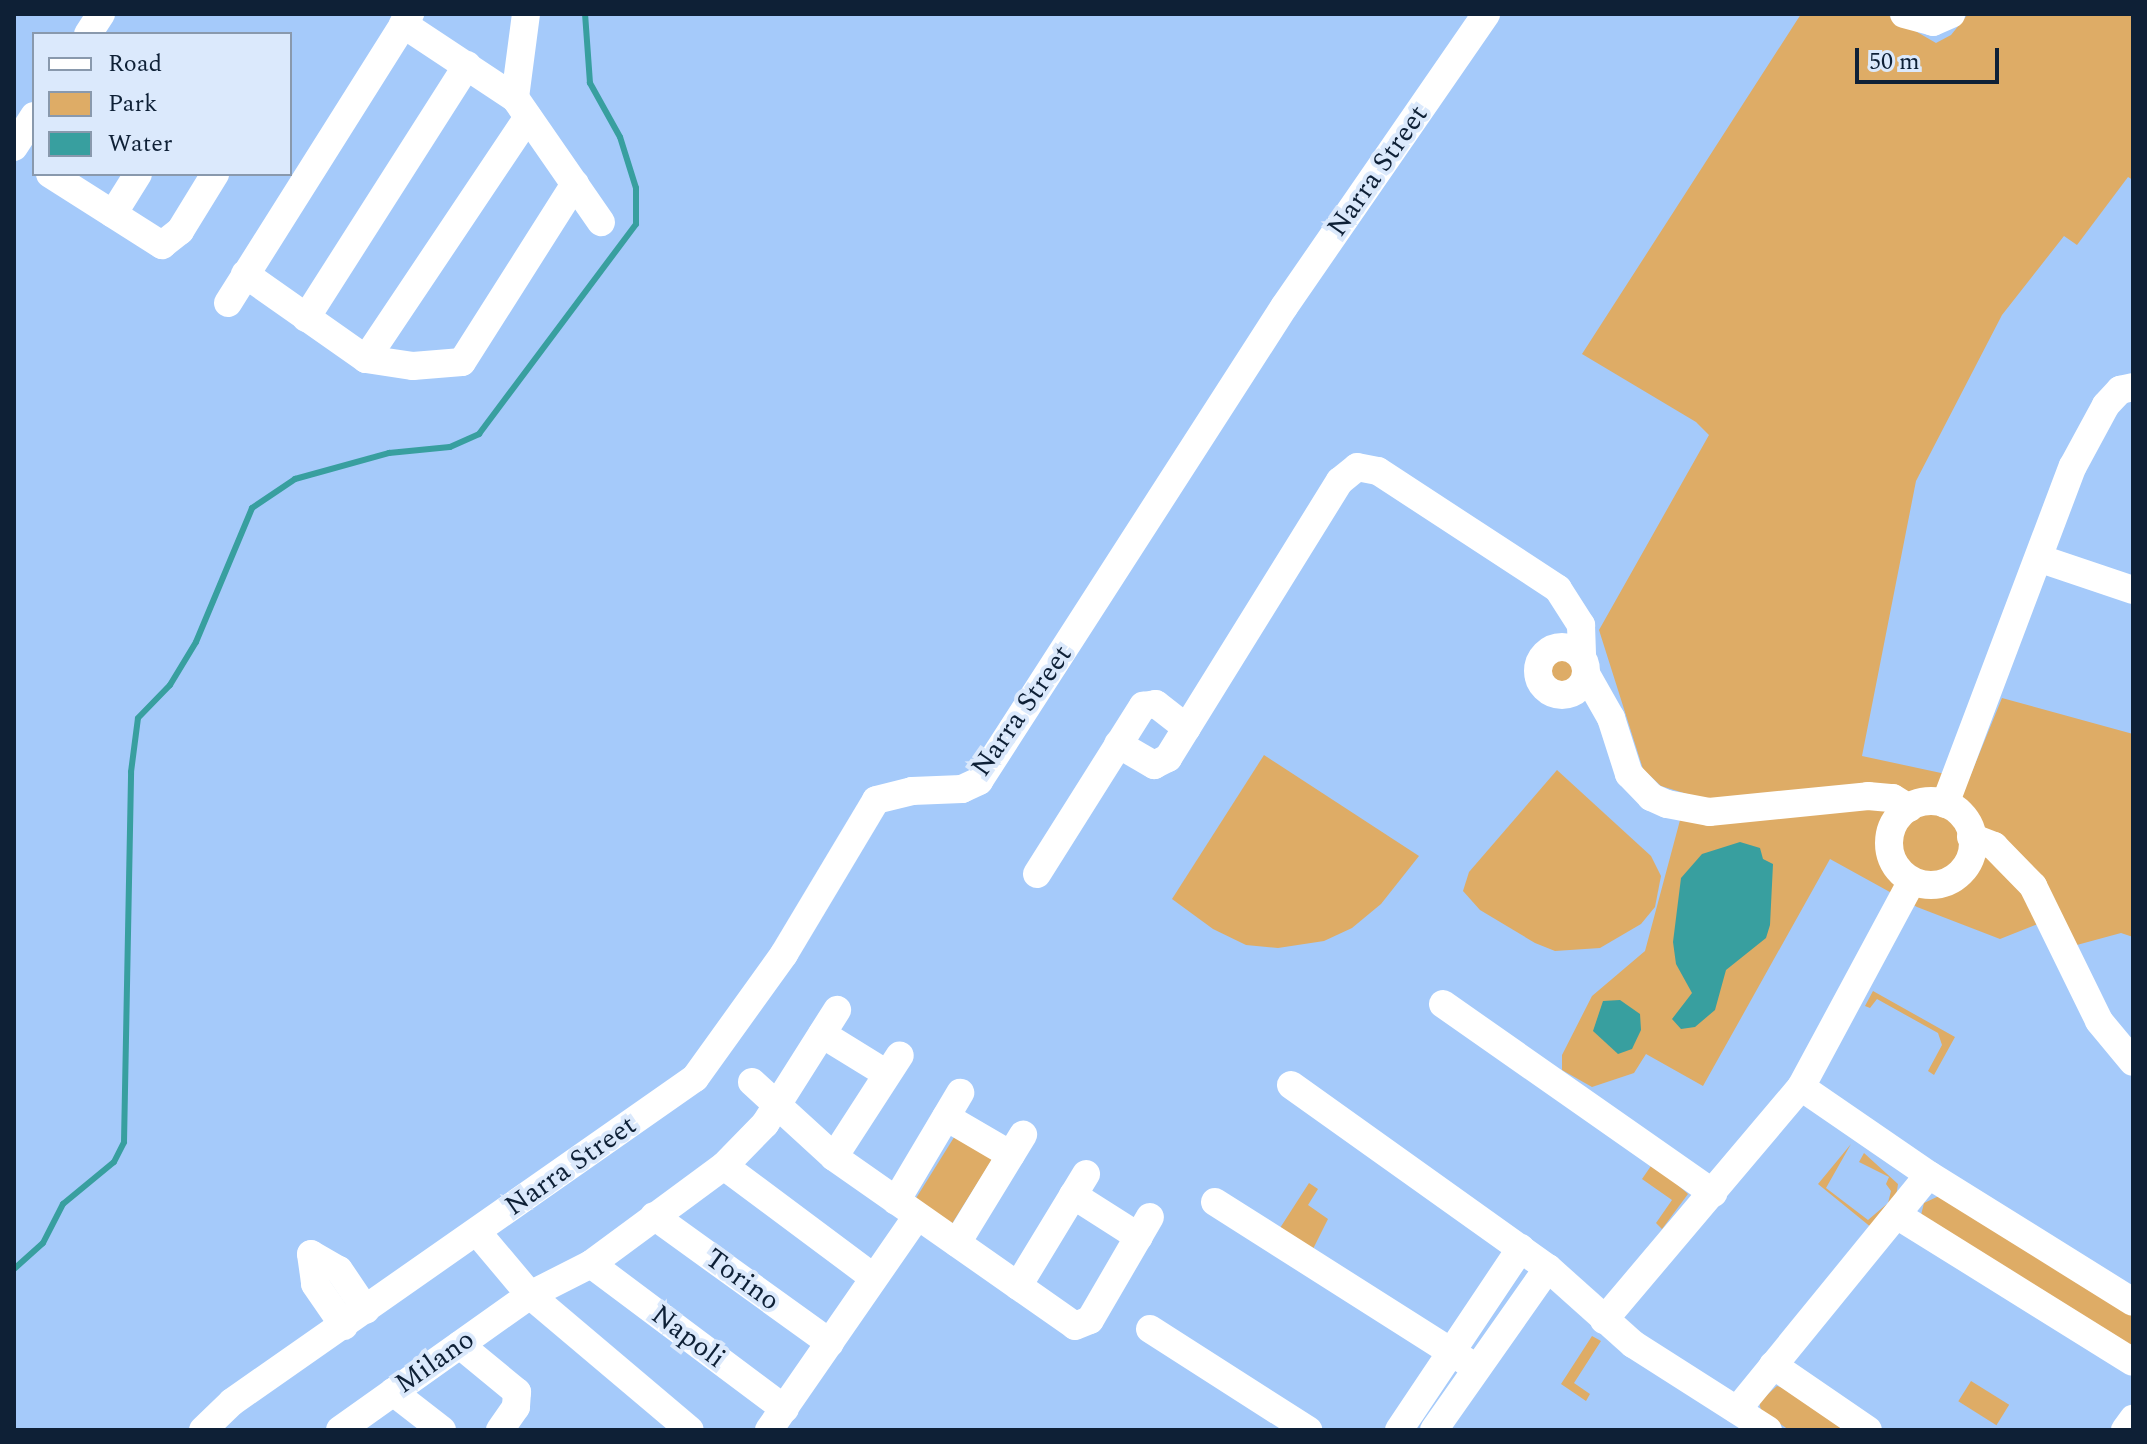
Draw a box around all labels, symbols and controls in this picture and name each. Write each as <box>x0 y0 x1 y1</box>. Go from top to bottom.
legend <box>32 32 292 176</box>
scale bar <box>1859 32 2003 82</box>
text: 50 m <box>1869 44 1920 80</box>
text: Road <box>108 46 162 82</box>
text: Park <box>108 86 158 122</box>
street label: Narra Street <box>1321 99 1435 243</box>
text: Water <box>108 126 172 162</box>
street label: Narra Street <box>965 639 1079 783</box>
street label: Narra Street <box>499 1109 643 1223</box>
street label: Torino <box>698 1242 786 1318</box>
street label: Napoli <box>644 1298 732 1376</box>
street label: Milano <box>389 1323 481 1401</box>

